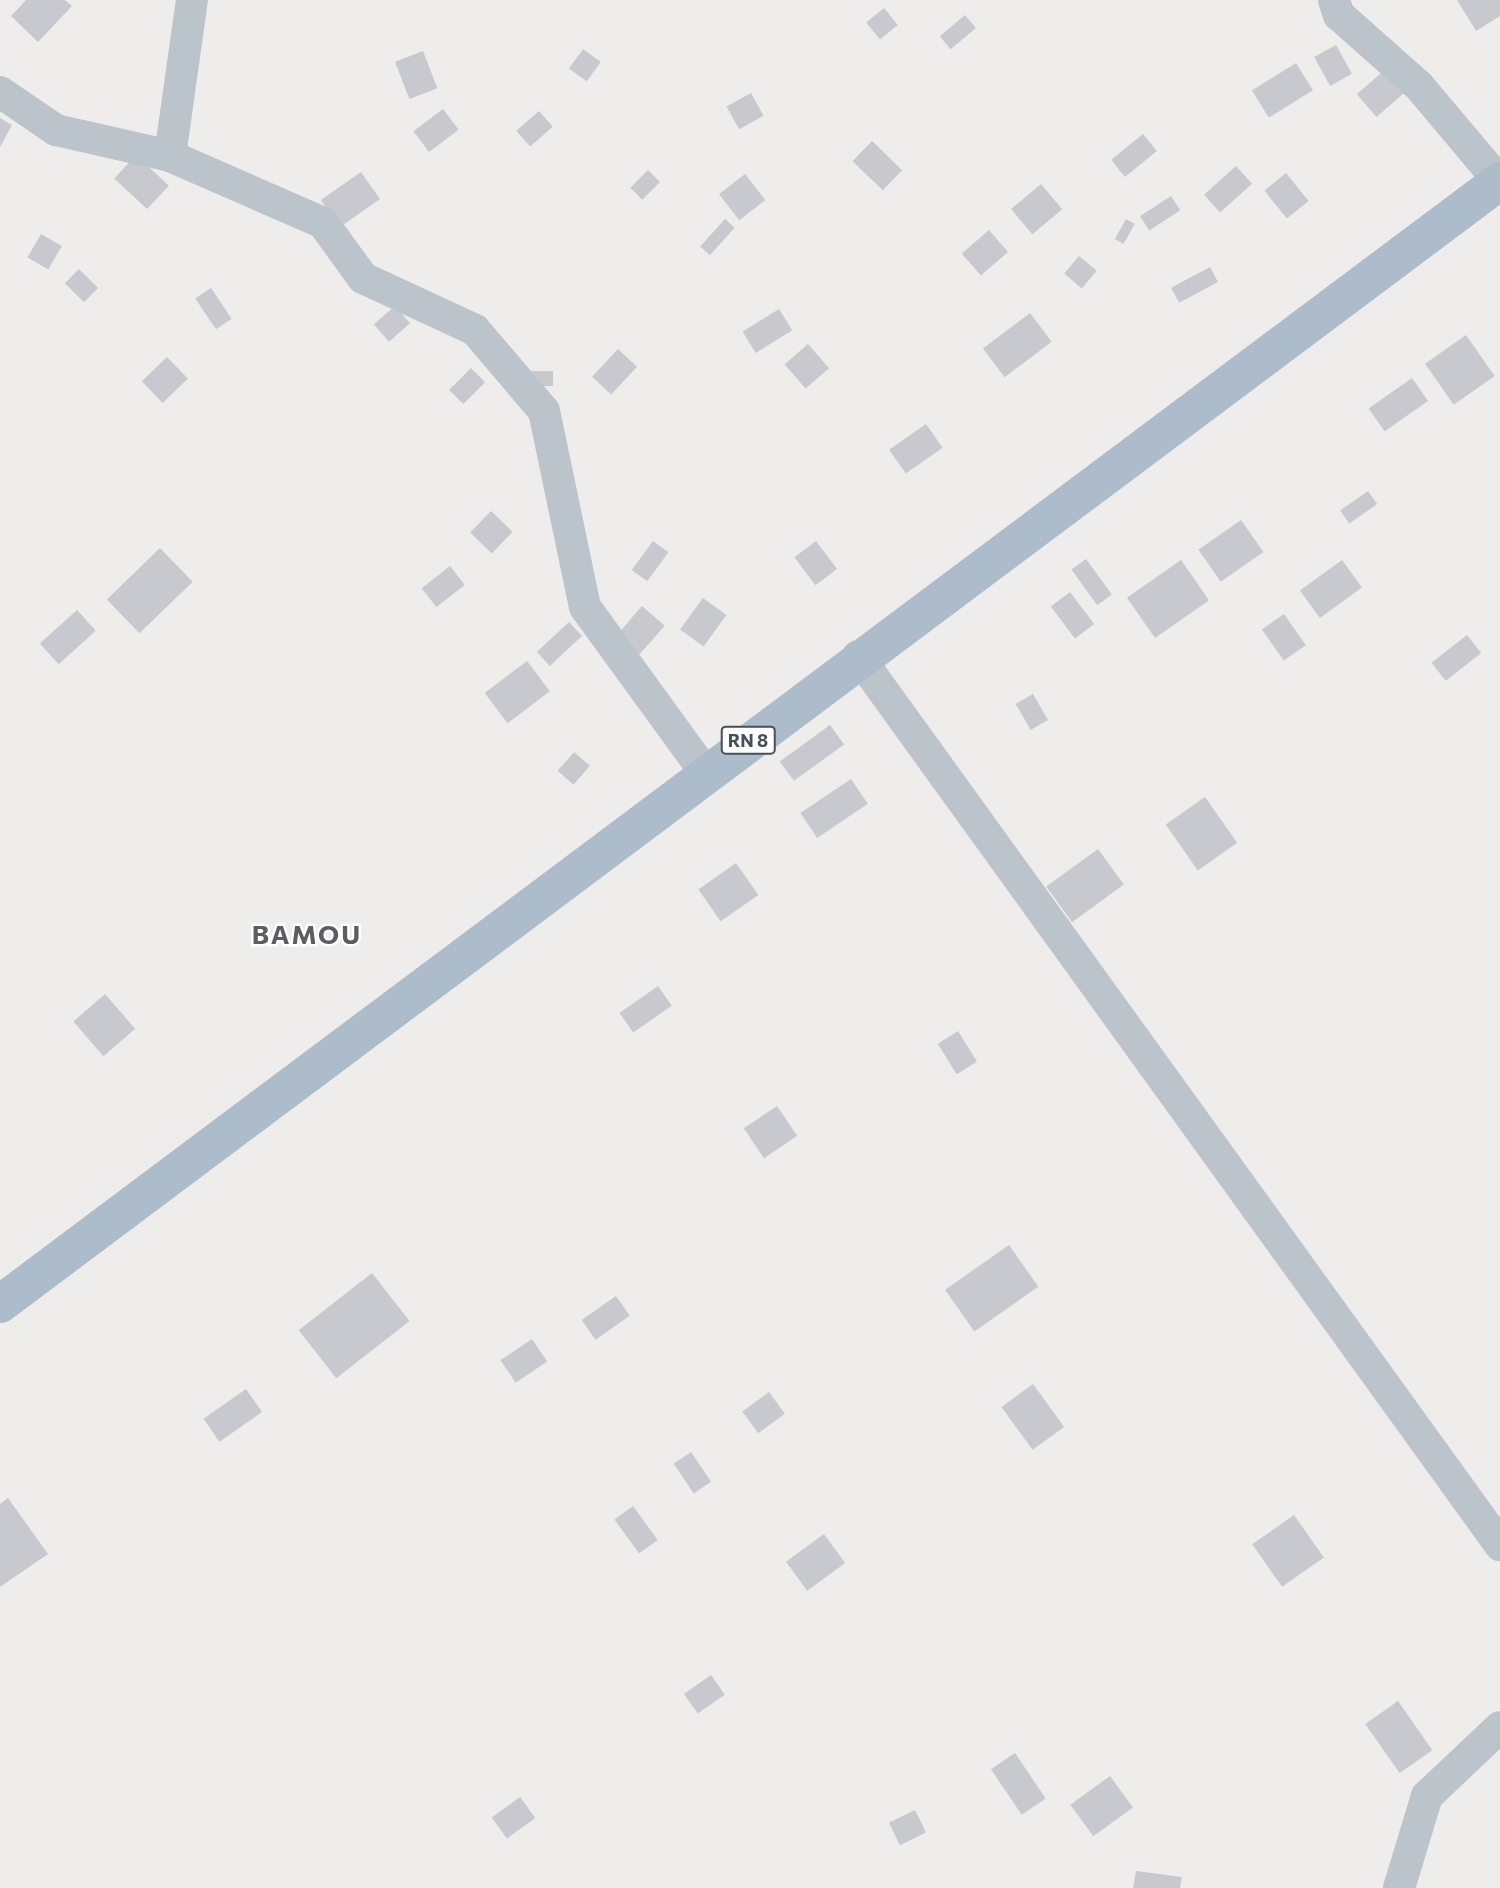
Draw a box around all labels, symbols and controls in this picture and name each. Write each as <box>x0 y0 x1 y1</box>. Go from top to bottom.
road number: RN 8 <box>720 726 776 754</box>
district label: BAMOU <box>252 918 362 950</box>

